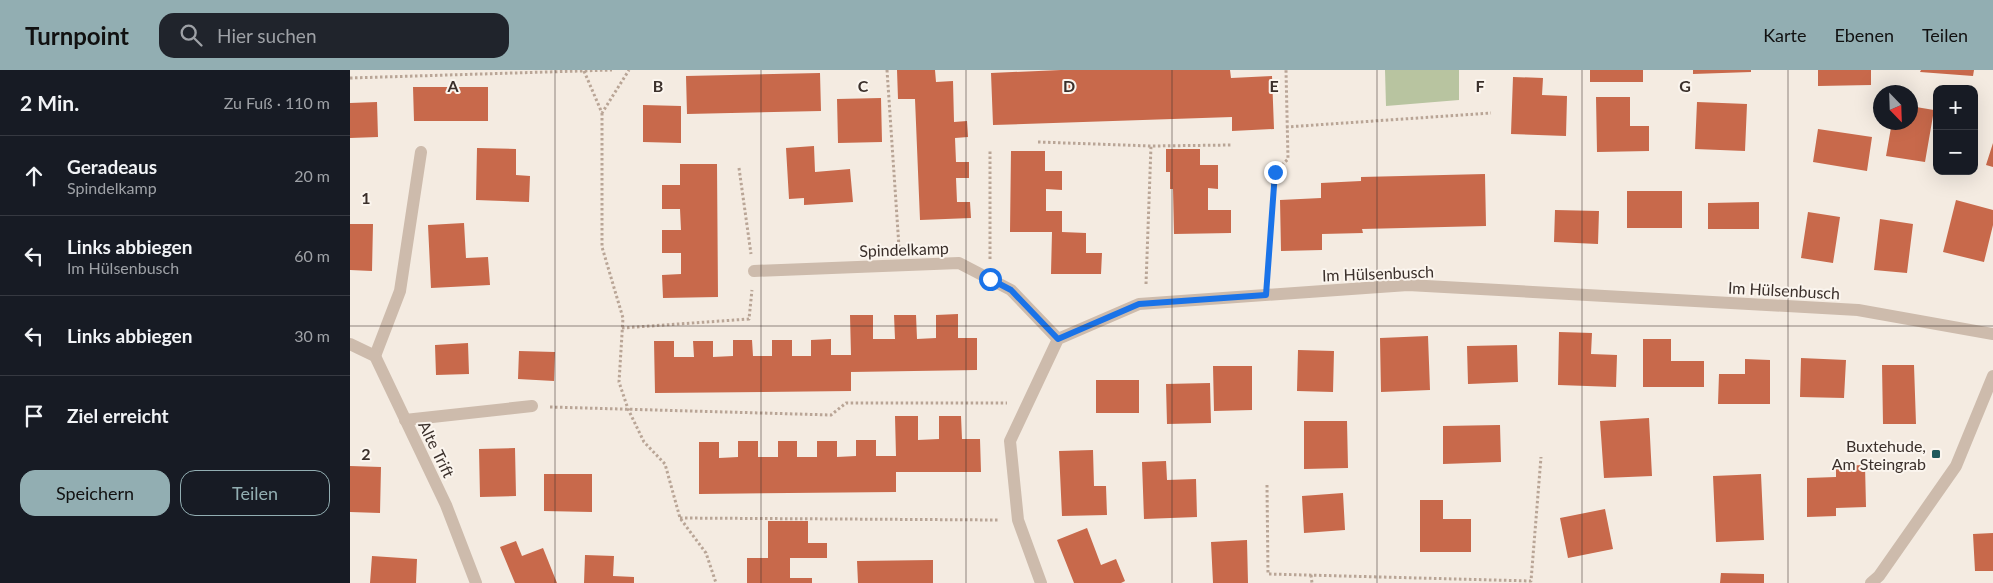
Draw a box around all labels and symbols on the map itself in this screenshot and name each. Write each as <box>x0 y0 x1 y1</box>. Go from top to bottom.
text: A <box>446 76 459 95</box>
text: B <box>653 76 663 95</box>
text: C <box>858 76 869 95</box>
text: D <box>1063 76 1075 95</box>
text: E <box>1269 76 1279 95</box>
text: F <box>1475 76 1485 95</box>
text: G <box>1679 76 1691 95</box>
north arrow <box>1873 85 1918 130</box>
route end <box>1264 161 1287 184</box>
text: 1 <box>361 188 371 207</box>
street label: Spindelkamp <box>859 238 949 260</box>
street label: Im Hülsenbusch <box>1322 262 1434 284</box>
route start <box>979 268 1002 291</box>
street label: Im Hülsenbusch <box>1728 278 1840 302</box>
street label: Alte Trift <box>415 418 459 480</box>
place label: Buxtehude, Am Steingrab <box>1832 436 1926 473</box>
text: 2 <box>361 444 371 463</box>
marker: Buxtehude, Am Steingrab <box>1930 448 1942 460</box>

